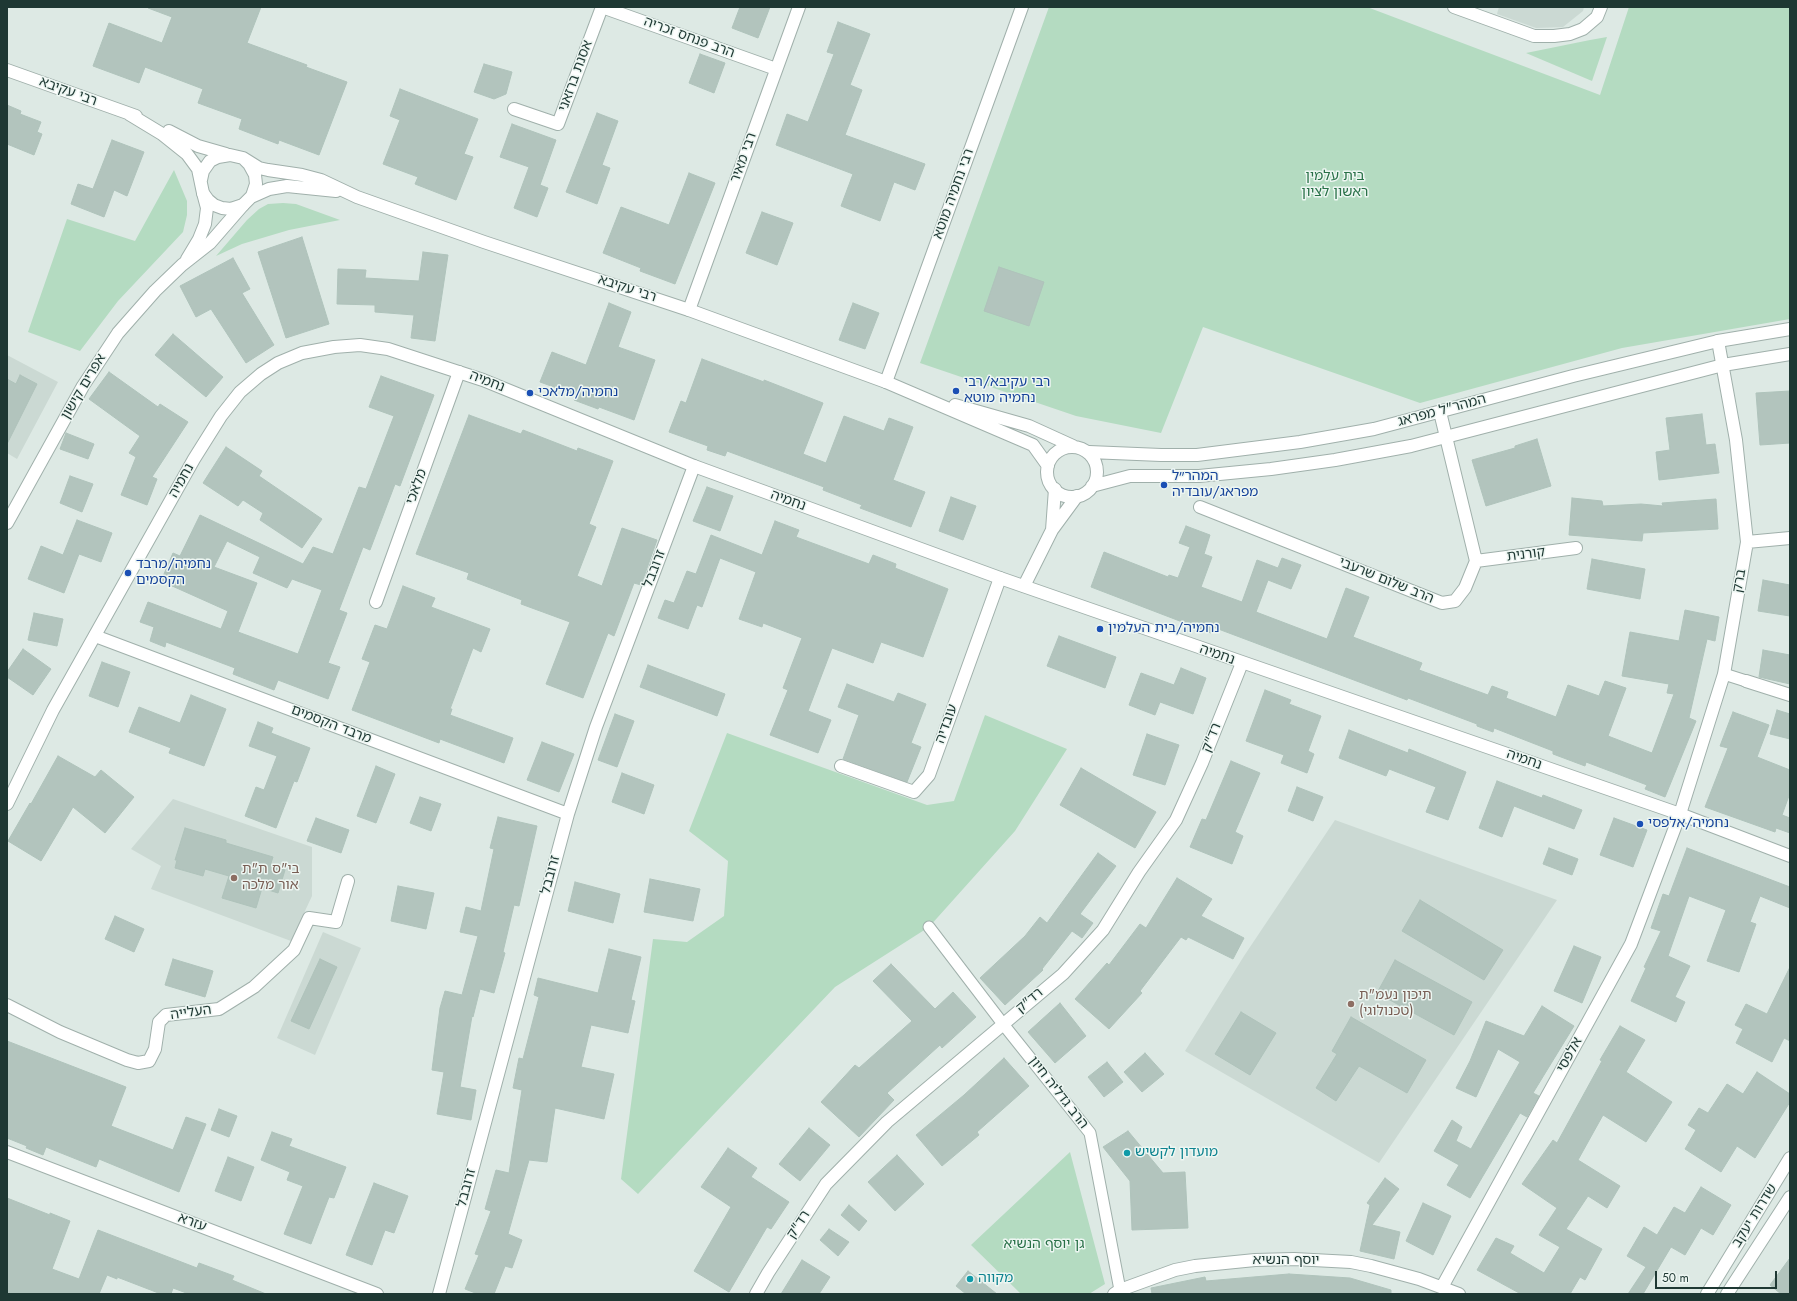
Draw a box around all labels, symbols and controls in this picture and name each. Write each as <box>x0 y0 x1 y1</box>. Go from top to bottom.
street label: הרב פנחס זכריה <box>641 14 737 62</box>
street label: אסנת ברזאני <box>555 38 597 114</box>
street label: רבי עקיבא <box>37 74 99 110</box>
street label: רבי מאיר <box>727 131 761 185</box>
street label: רבי נחמיה מוטא <box>930 147 978 241</box>
park label: בית עלמין ראשון לציון <box>1302 169 1368 202</box>
street label: רבי עקיבא <box>596 272 658 306</box>
street label: אפרים קישון <box>58 351 110 423</box>
street label: נחמיה <box>467 368 507 396</box>
place label: רבי עקיבא/רבי נחמיה מוטא <box>964 375 1050 408</box>
place label: נחמיה/מלאכי <box>538 385 618 401</box>
marker: רבי עקיבא/רבי נחמיה מוטא <box>951 386 961 396</box>
marker: נחמיה/מלאכי <box>525 388 535 398</box>
street label: המהר"ל מפראג <box>1396 391 1488 431</box>
street label: נחמיה <box>166 461 198 501</box>
street label: מלאכי <box>403 467 431 507</box>
place label: המהר״ל מפראג/עובדיה <box>1172 469 1258 502</box>
marker: המהר״ל מפראג/עובדיה <box>1159 480 1169 490</box>
street label: נחמיה <box>768 487 808 515</box>
street label: קורנית <box>1506 544 1546 566</box>
street label: זרובבל <box>640 548 670 590</box>
street label: הרב שלום שרעבי <box>1336 554 1436 608</box>
place label: נחמיה/מרבד הקסמים <box>136 557 211 590</box>
marker: נחמיה/מרבד הקסמים <box>123 568 133 578</box>
street label: ברק <box>1730 568 1750 594</box>
place label: נחמיה/בית העלמין <box>1108 621 1220 637</box>
marker: נחמיה/בית העלמין <box>1095 624 1105 634</box>
street label: נחמיה <box>1197 641 1237 669</box>
street label: מרבד הקסמים <box>288 702 374 748</box>
street label: עובדיה <box>932 702 962 746</box>
street label: רד"ק <box>1199 721 1225 755</box>
street label: נחמיה <box>1504 746 1544 774</box>
place label: נחמיה/אלפסי <box>1648 816 1729 832</box>
marker: נחמיה/אלפסי <box>1635 819 1645 829</box>
street label: זרובבל <box>538 854 564 896</box>
place label: בי"ס ת"ת אור מלכה <box>242 862 300 894</box>
marker: בי"ס ת"ת אור מלכה <box>229 873 239 883</box>
street label: רד"ק <box>1013 985 1047 1017</box>
place label: תיכון נעמ"ת (טכנולוגי) <box>1359 988 1432 1020</box>
marker: תיכון נעמ"ת (טכנולוגי) <box>1346 999 1356 1009</box>
street label: העלייה <box>169 1002 213 1024</box>
street label: אלפסי <box>1554 1035 1586 1075</box>
street label: הרב גדליה חיון <box>1025 1054 1091 1132</box>
place label: מועדון לקשיש <box>1135 1145 1218 1161</box>
marker: מועדון לקשיש <box>1122 1148 1132 1158</box>
street label: זרובבל <box>454 1167 480 1209</box>
street label: שדרות יעקב <box>1729 1181 1781 1251</box>
street label: רד"ק <box>784 1208 814 1242</box>
street label: עזרא <box>175 1210 209 1236</box>
park label: גן יוסף הנשיא <box>1003 1237 1085 1253</box>
street label: יוסף הנשיא <box>1253 1253 1319 1269</box>
scale bar <box>1657 1263 1779 1289</box>
text: 50 m <box>1662 1269 1689 1287</box>
place label: מקווה <box>978 1271 1013 1287</box>
marker: מקווה <box>965 1274 975 1284</box>

